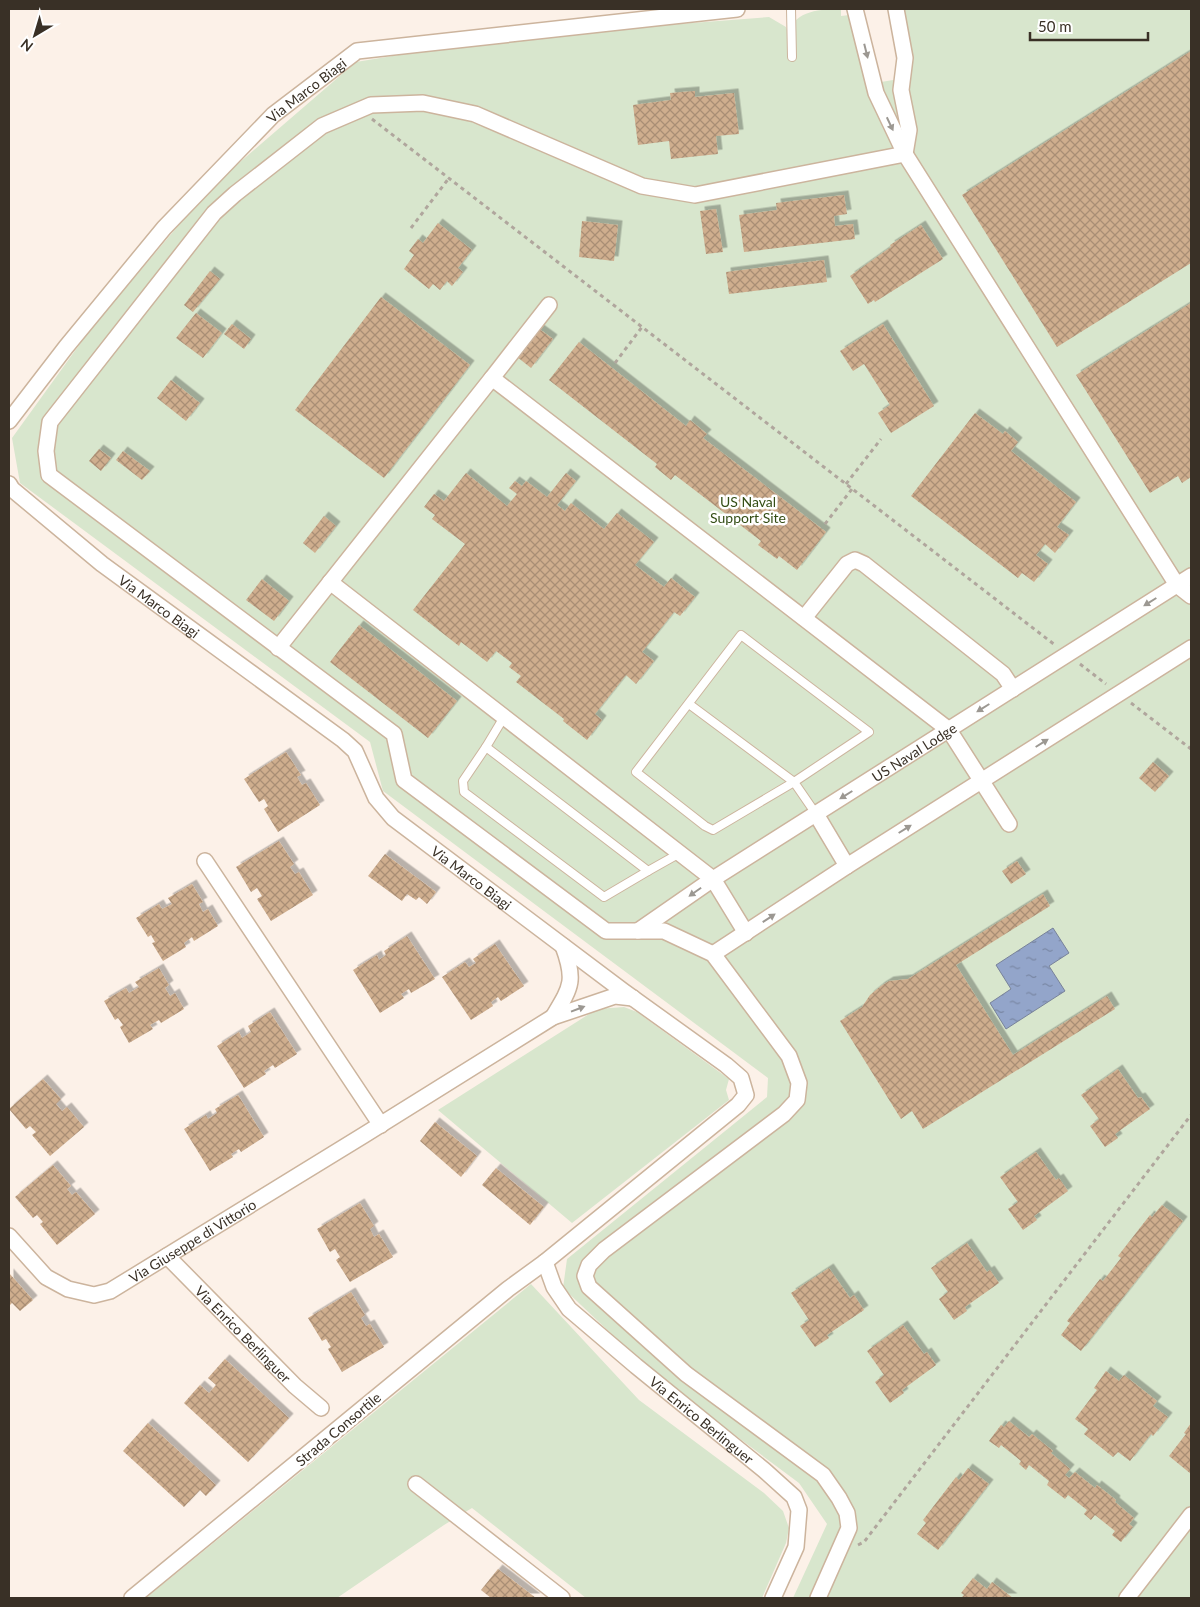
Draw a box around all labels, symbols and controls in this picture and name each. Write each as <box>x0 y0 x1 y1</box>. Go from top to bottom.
north arrow <box>10 10 60 60</box>
scale bar <box>1030 10 1148 42</box>
text: 50 m <box>1038 17 1072 35</box>
text: N <box>17 36 36 56</box>
one-way arrow <box>862 44 870 59</box>
street label: Via Marco Biagi <box>262 54 349 126</box>
one-way arrow <box>886 117 894 131</box>
park label: US Naval Support Site <box>710 493 786 526</box>
street label: Via Marco Biagi <box>116 571 203 641</box>
one-way arrow <box>1143 597 1157 607</box>
one-way arrow <box>977 703 990 713</box>
street label: US Naval Lodge <box>868 719 959 785</box>
one-way arrow <box>1036 738 1049 747</box>
one-way arrow <box>839 790 853 800</box>
one-way arrow <box>898 825 911 834</box>
street label: Via Marco Biagi <box>428 842 515 913</box>
one-way arrow <box>688 887 701 897</box>
one-way arrow <box>762 913 775 923</box>
one-way arrow <box>571 1005 586 1013</box>
street label: Via Giuseppe di Vittorio <box>126 1195 259 1286</box>
street label: Via Enrico Berlinguer <box>192 1282 295 1386</box>
street label: Via Enrico Berlinguer <box>646 1372 757 1467</box>
street label: Strada Consortile <box>292 1388 384 1470</box>

